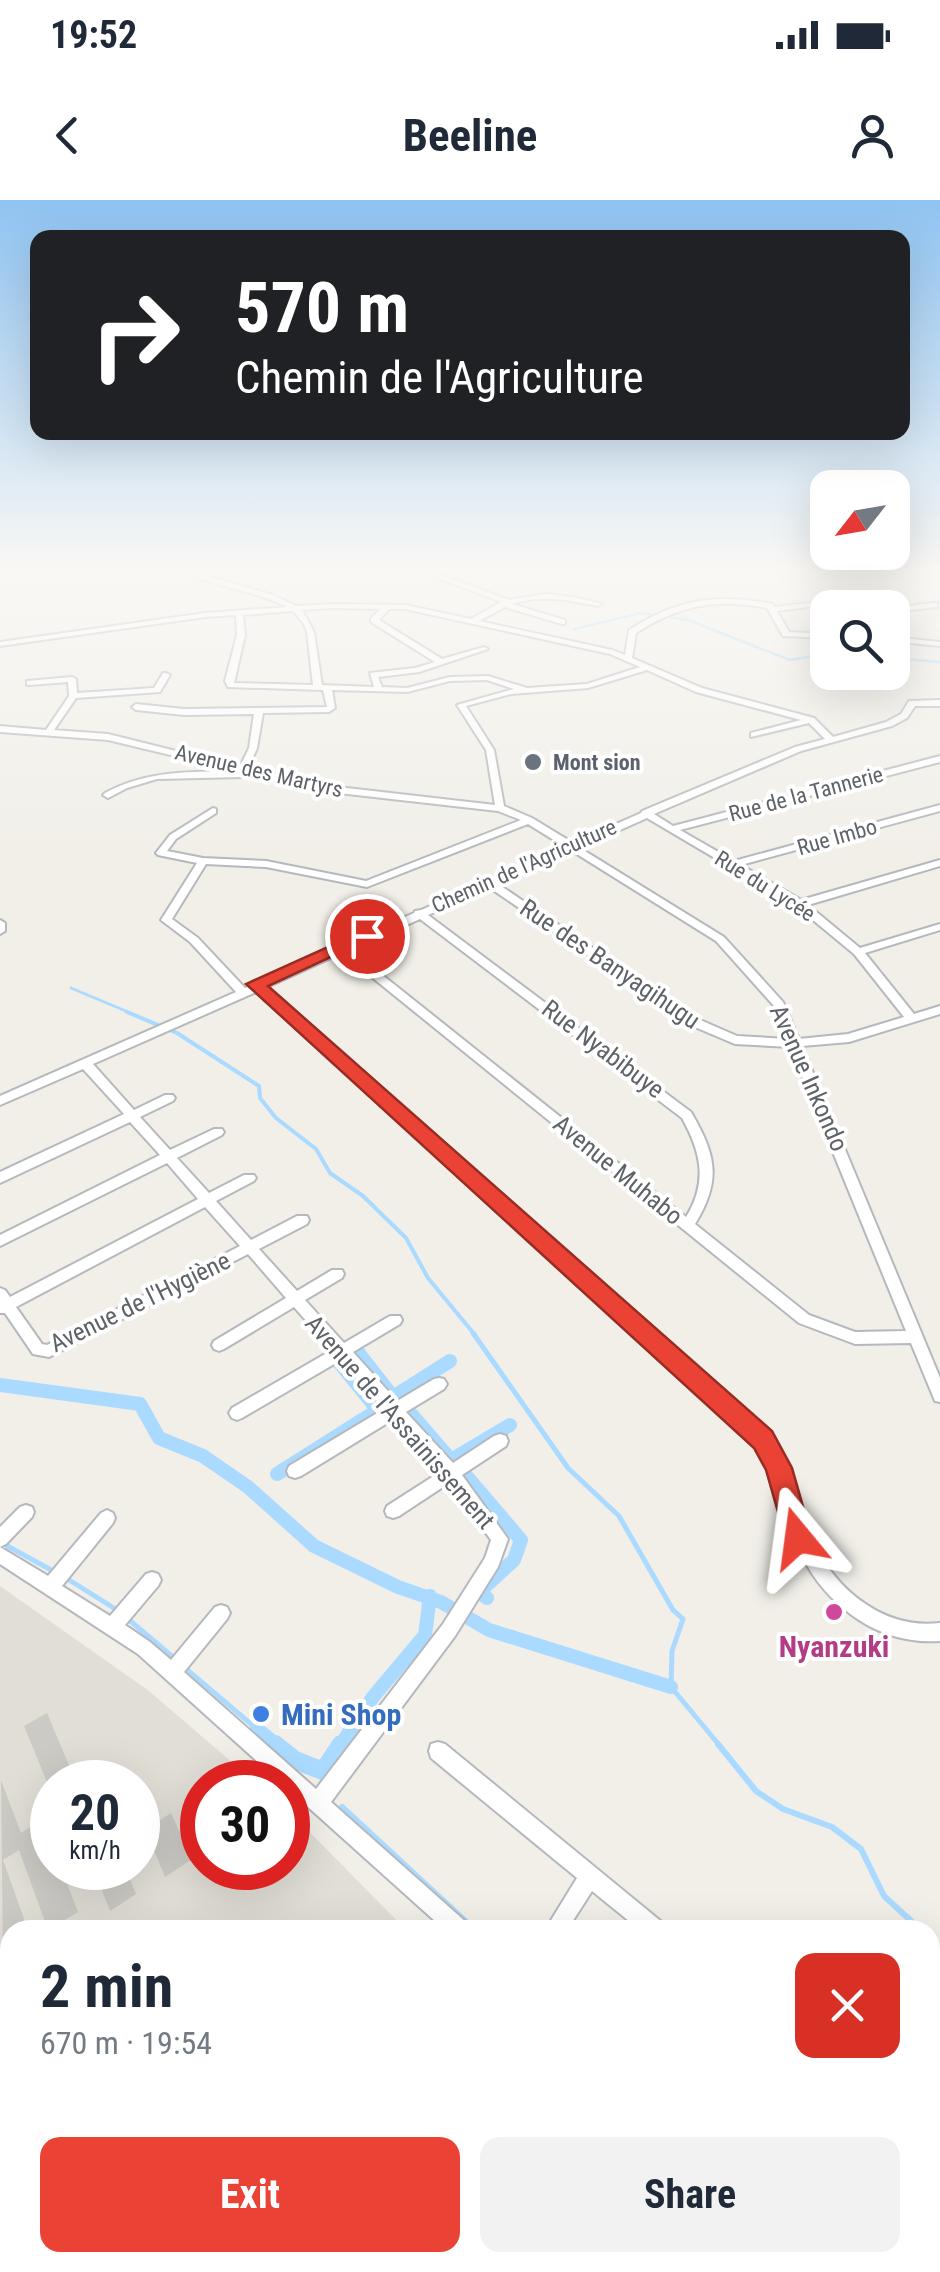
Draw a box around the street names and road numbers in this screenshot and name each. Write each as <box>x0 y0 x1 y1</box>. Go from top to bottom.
street label: Avenue des Martyrs <box>173 740 345 802</box>
street label: Rue de la Tannerie <box>726 761 886 827</box>
street label: Chemin de l'Agriculture <box>428 814 620 918</box>
street label: Rue Imbo <box>794 814 880 860</box>
street label: Rue du Lycée <box>710 845 820 927</box>
street label: Rue des Banyagihugu <box>515 893 705 1035</box>
street label: Rue Nyabibuye <box>536 994 670 1104</box>
street label: Avenue Inkondo <box>764 1000 854 1156</box>
street label: Avenue Muhabo <box>548 1109 688 1231</box>
street label: Avenue de l'Hygiène <box>45 1246 235 1358</box>
street label: Avenue de l'Assainissement <box>299 1309 501 1535</box>

